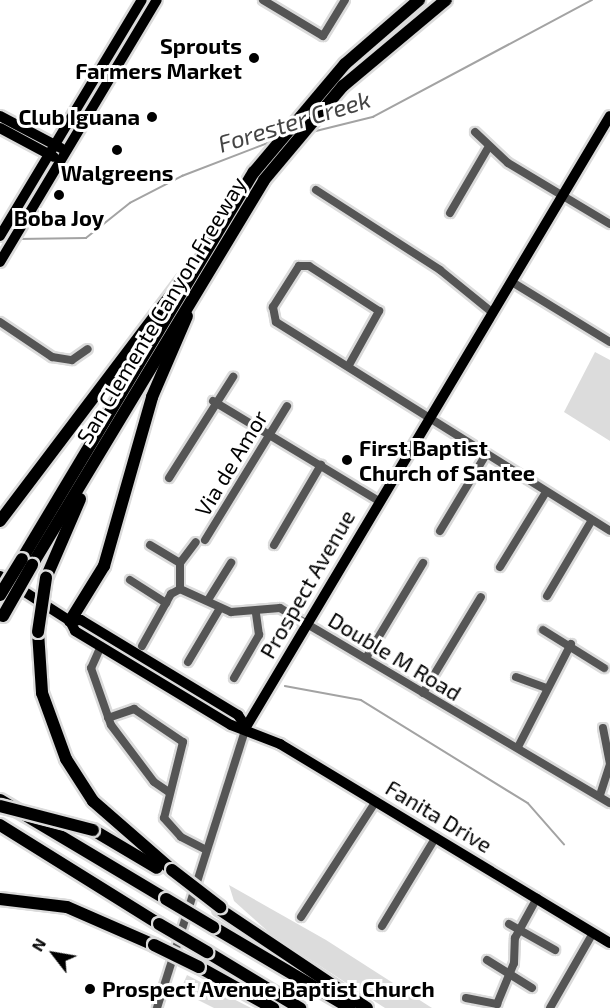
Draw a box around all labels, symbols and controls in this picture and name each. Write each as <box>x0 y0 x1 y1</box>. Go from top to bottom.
place label: Sprouts Farmers Market <box>75 32 242 84</box>
marker: Sprouts Farmers Market <box>247 51 261 65</box>
water label: Forester Creek <box>214 84 374 158</box>
place label: Club Iguana <box>18 104 140 130</box>
marker: Club Iguana <box>145 110 159 124</box>
marker: Walgreens <box>110 143 124 157</box>
place label: Walgreens <box>61 160 173 186</box>
street label: San Clemente Canyon Freeway <box>71 172 251 448</box>
marker: Boba Joy <box>52 188 66 202</box>
place label: Boba Joy <box>14 205 104 231</box>
street label: Via de Amor <box>189 405 273 521</box>
place label: First Baptist Church of Santee <box>359 434 536 486</box>
marker: First Baptist Church of Santee <box>340 453 354 467</box>
street label: Prospect Avenue <box>254 505 360 663</box>
street label: Double M Road <box>324 606 466 706</box>
street label: Fanita Drive <box>381 774 497 858</box>
north arrow <box>24 924 84 984</box>
text: N <box>27 935 49 954</box>
place label: Prospect Avenue Baptist Church <box>102 976 435 1002</box>
marker: Prospect Avenue Baptist Church <box>83 982 97 996</box>

